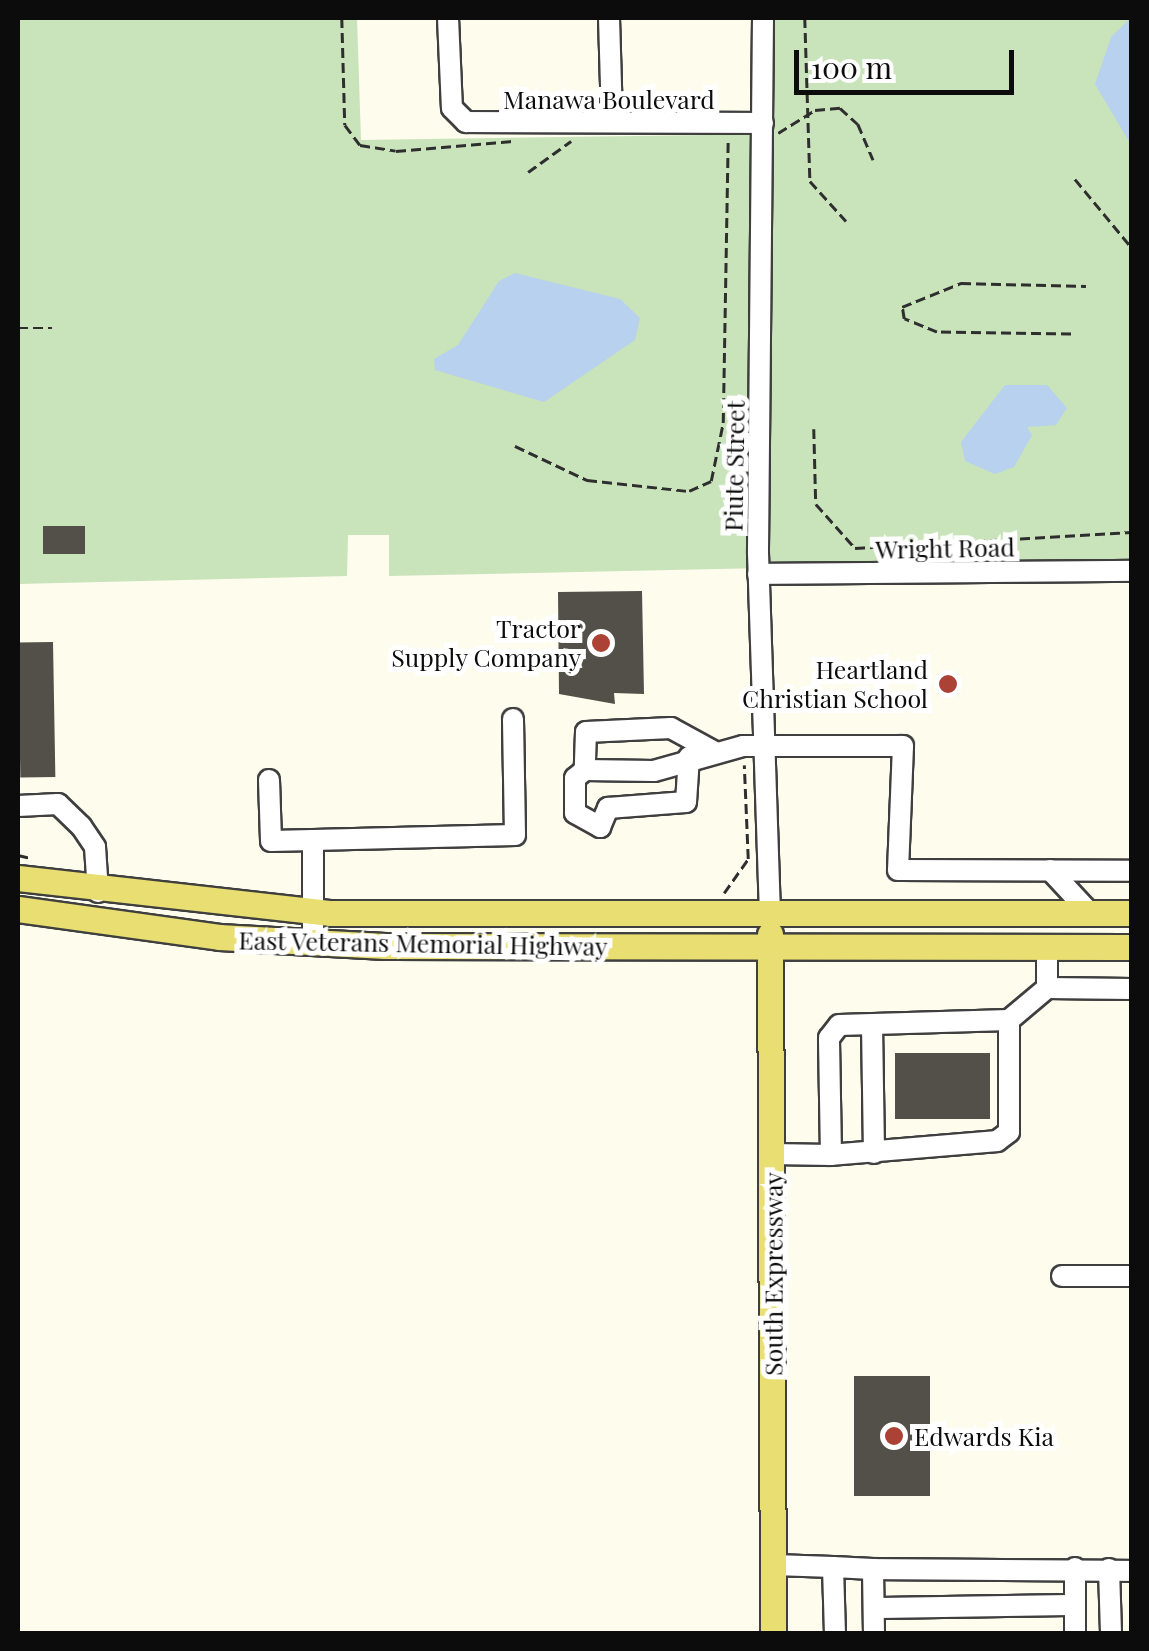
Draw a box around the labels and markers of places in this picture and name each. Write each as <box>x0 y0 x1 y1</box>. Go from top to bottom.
place label: Tractor Supply Company <box>391 614 581 673</box>
marker: Tractor Supply Company <box>590 632 612 654</box>
place label: Heartland Christian School <box>742 655 928 714</box>
marker: Heartland Christian School <box>937 673 959 695</box>
place label: Edwards Kia <box>914 1421 1054 1451</box>
marker: Edwards Kia <box>883 1425 905 1447</box>

